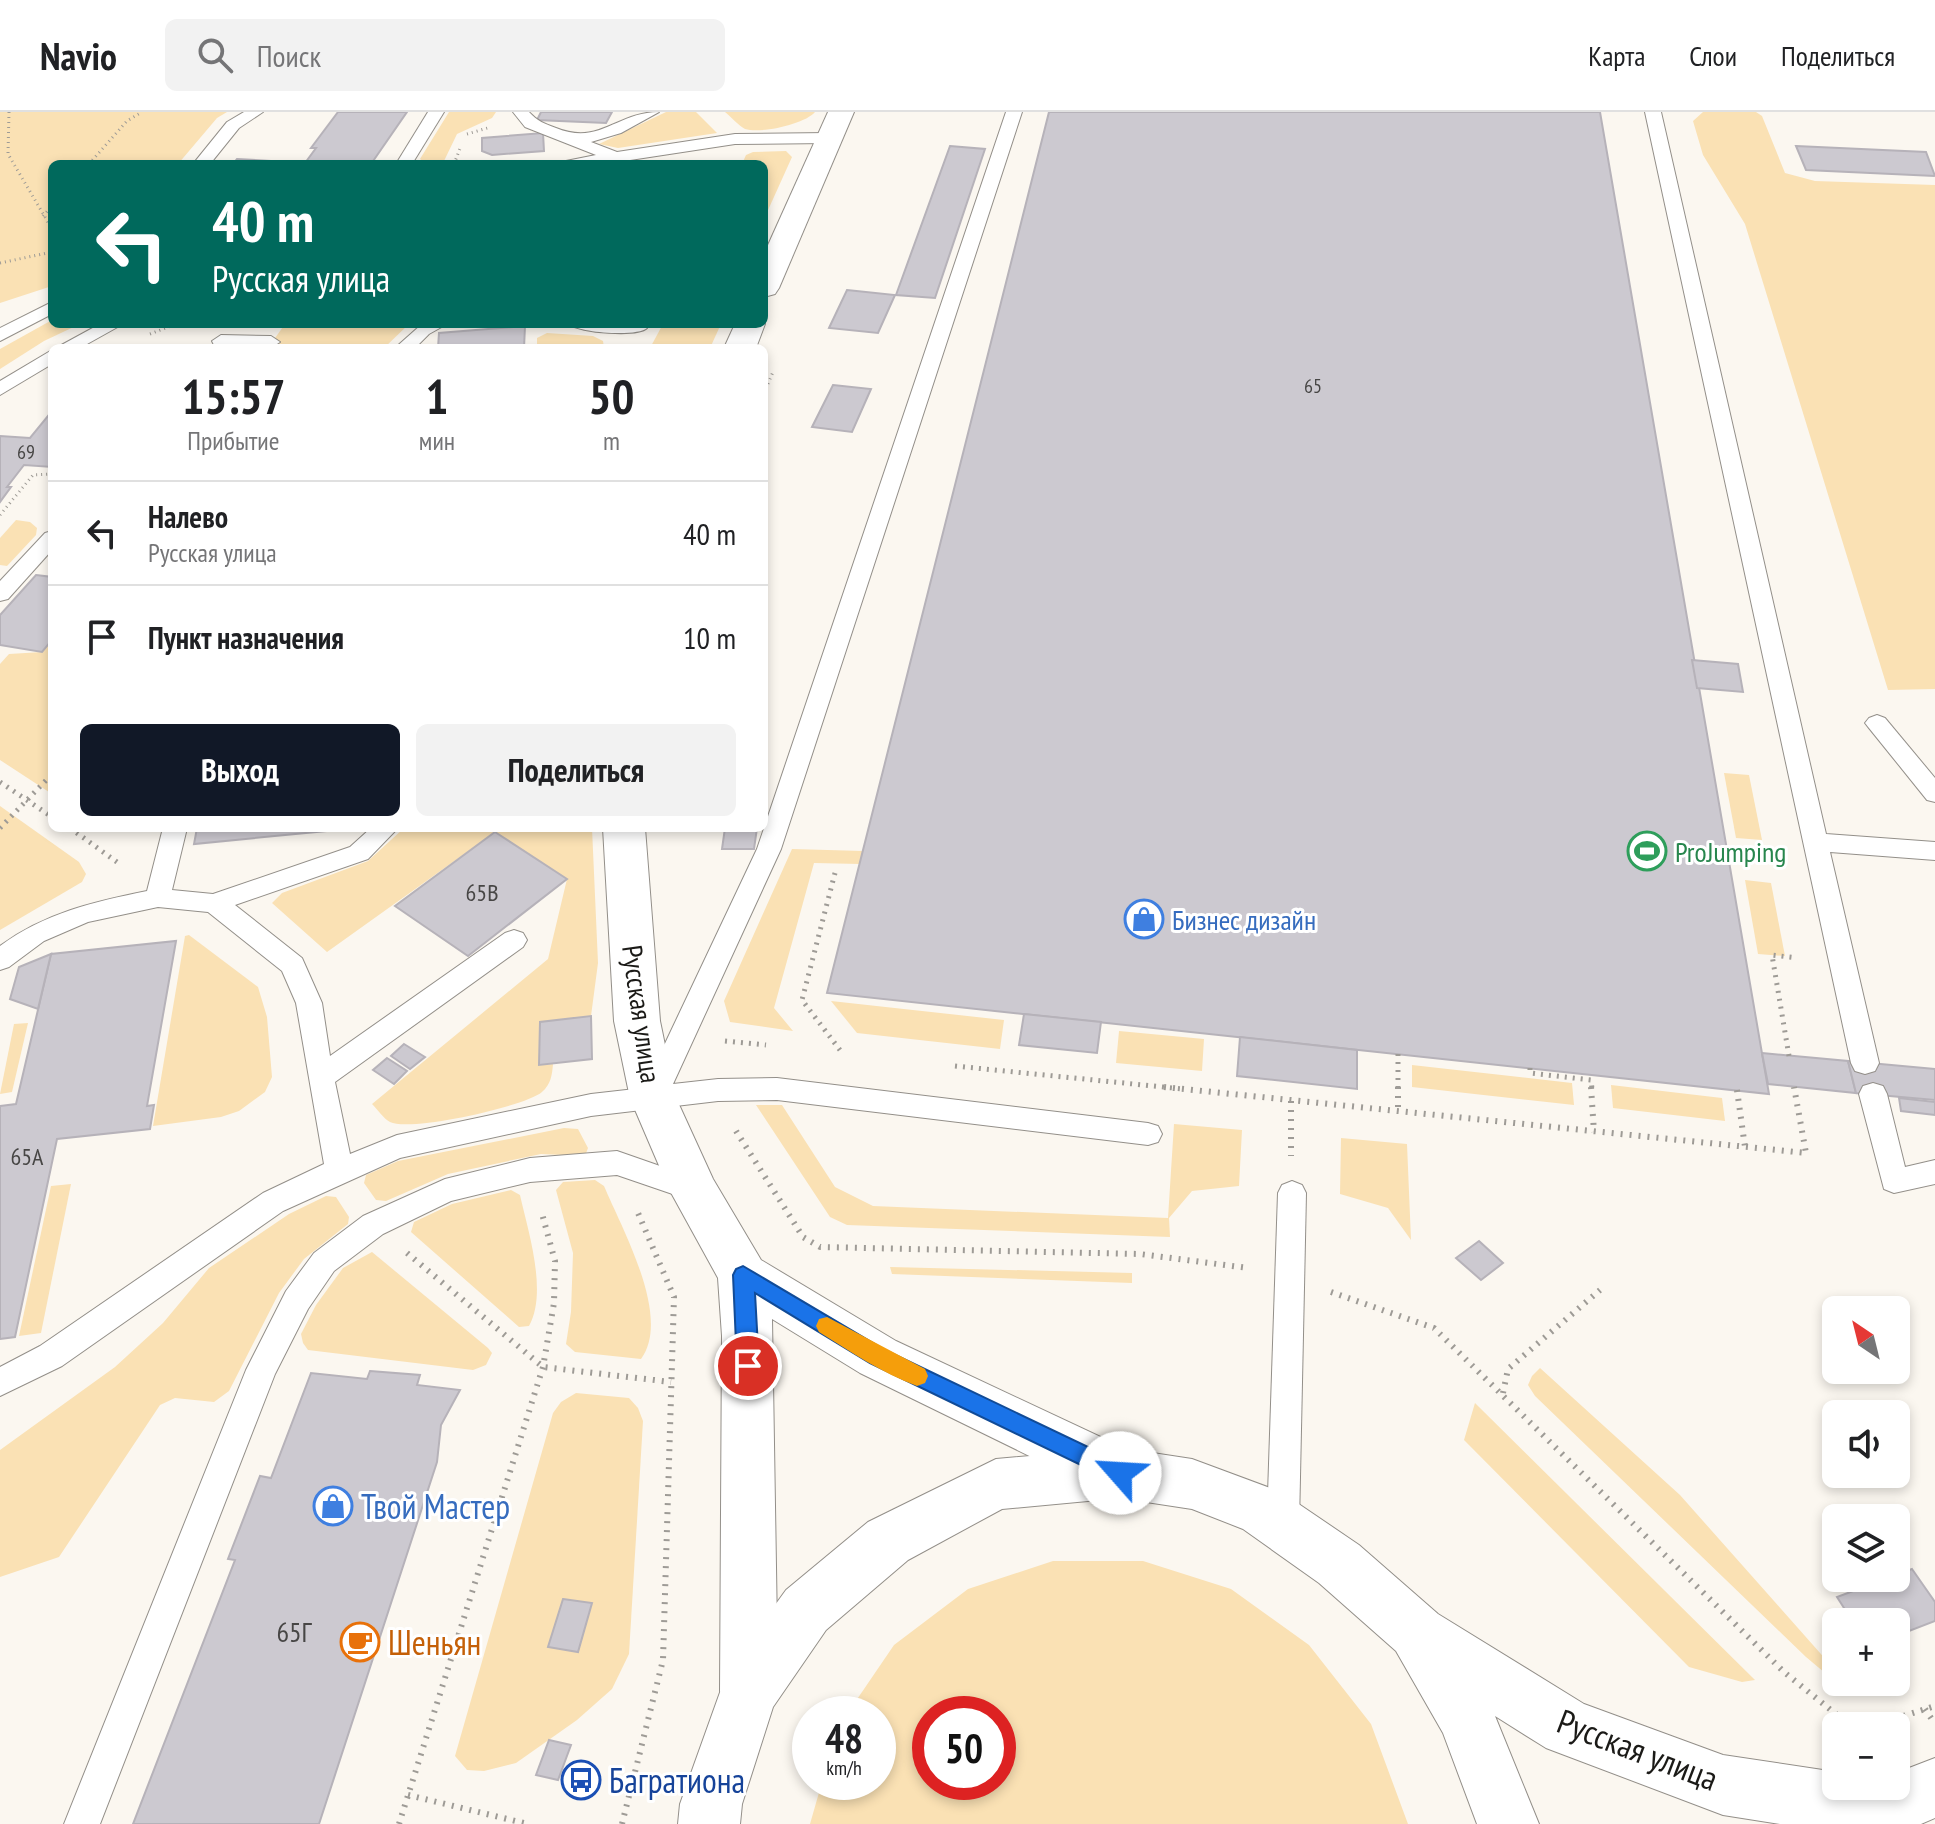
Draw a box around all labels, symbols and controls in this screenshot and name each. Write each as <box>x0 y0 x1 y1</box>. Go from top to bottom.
search box <box>165 19 725 91</box>
text: Navio <box>40 31 117 80</box>
icon: search <box>193 33 237 77</box>
text: Поиск <box>257 36 321 75</box>
text: Карта <box>1588 37 1645 74</box>
text: Слои <box>1689 37 1737 74</box>
text: Поделиться <box>1781 37 1895 74</box>
text: 40 m <box>212 185 314 257</box>
icon: left <box>80 192 184 296</box>
text: Русская улица <box>212 255 390 302</box>
text: 15:57 <box>182 365 285 427</box>
text: 1 <box>425 365 448 427</box>
text: 50 <box>589 365 635 427</box>
house number: 65 <box>1304 373 1322 399</box>
text: Прибытие <box>187 424 279 457</box>
text: мин <box>419 424 455 457</box>
text: m <box>603 424 620 457</box>
house number: 69 <box>17 439 35 465</box>
text: Налево <box>148 497 228 536</box>
icon: left <box>80 511 124 555</box>
text: 40 m <box>683 514 736 553</box>
text: Русская улица <box>148 536 277 569</box>
icon: arrive <box>80 615 124 659</box>
text: Пункт назначения <box>148 618 344 657</box>
text: 10 m <box>683 618 736 657</box>
button: Выход <box>80 724 400 816</box>
button: Поделиться <box>416 724 736 816</box>
sports icon: ProJumping <box>1626 830 1668 872</box>
place label: ProJumping <box>1675 833 1786 870</box>
house number: 65В <box>466 877 498 908</box>
shop icon: Бизнес дизайн <box>1123 898 1165 940</box>
place label: Бизнес дизайн <box>1172 901 1316 938</box>
street label: Русская улица <box>614 943 670 1085</box>
house number: 65А <box>11 1141 44 1172</box>
north arrow <box>1822 1296 1910 1384</box>
map controls <box>1822 1296 1910 1800</box>
pin <box>714 1332 782 1400</box>
icon: arrive <box>726 1344 770 1388</box>
button: sound <box>1822 1400 1910 1488</box>
position arrow <box>1078 1431 1162 1515</box>
place label: Твой Мастер <box>361 1484 510 1528</box>
shop icon: Твой Мастер <box>312 1485 354 1527</box>
button: layers <box>1822 1504 1910 1592</box>
button: + <box>1822 1608 1910 1696</box>
house number: 65Г <box>276 1613 313 1650</box>
place label: Шеньян <box>388 1620 481 1664</box>
cafe icon: Шеньян <box>339 1621 381 1663</box>
speed limit sign: 50 <box>912 1696 1016 1800</box>
street label: Русская улица <box>1552 1698 1724 1800</box>
text: 48 <box>825 1712 863 1764</box>
button: − <box>1822 1712 1910 1800</box>
text: km/h <box>826 1755 862 1781</box>
place label: Багратиона <box>609 1758 745 1802</box>
bus stop icon: Багратиона <box>560 1759 602 1801</box>

